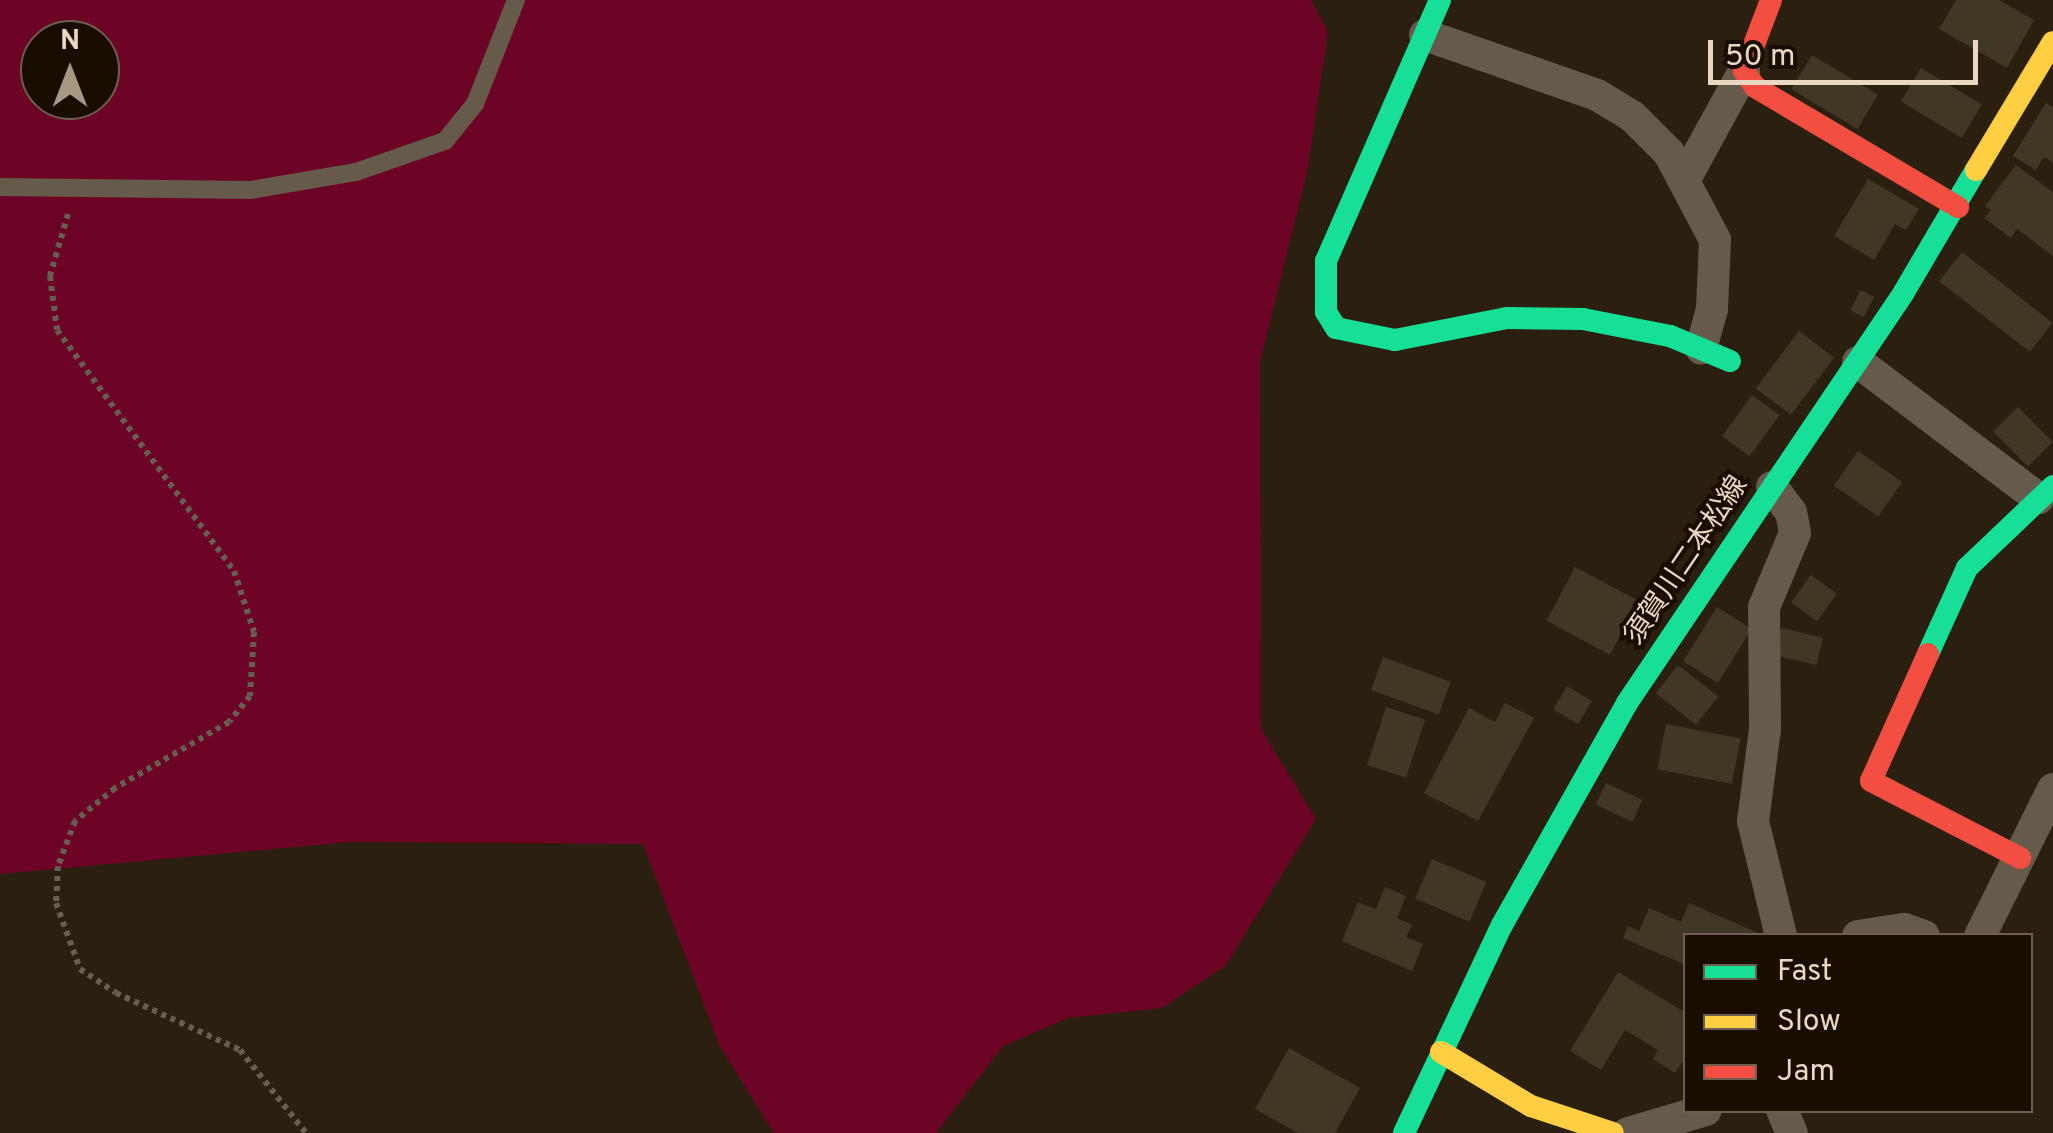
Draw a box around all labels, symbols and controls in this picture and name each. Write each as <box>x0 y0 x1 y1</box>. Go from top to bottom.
north arrow <box>20 20 120 120</box>
scale bar <box>1713 20 1983 82</box>
text: N <box>60 24 80 60</box>
text: 50 m <box>1725 39 1795 76</box>
street label: 須賀川二本松線 <box>1618 470 1756 652</box>
legend <box>1683 933 2033 1113</box>
text: Fast <box>1777 954 1832 991</box>
text: Slow <box>1777 1004 1841 1041</box>
text: Jam <box>1777 1054 1835 1091</box>

